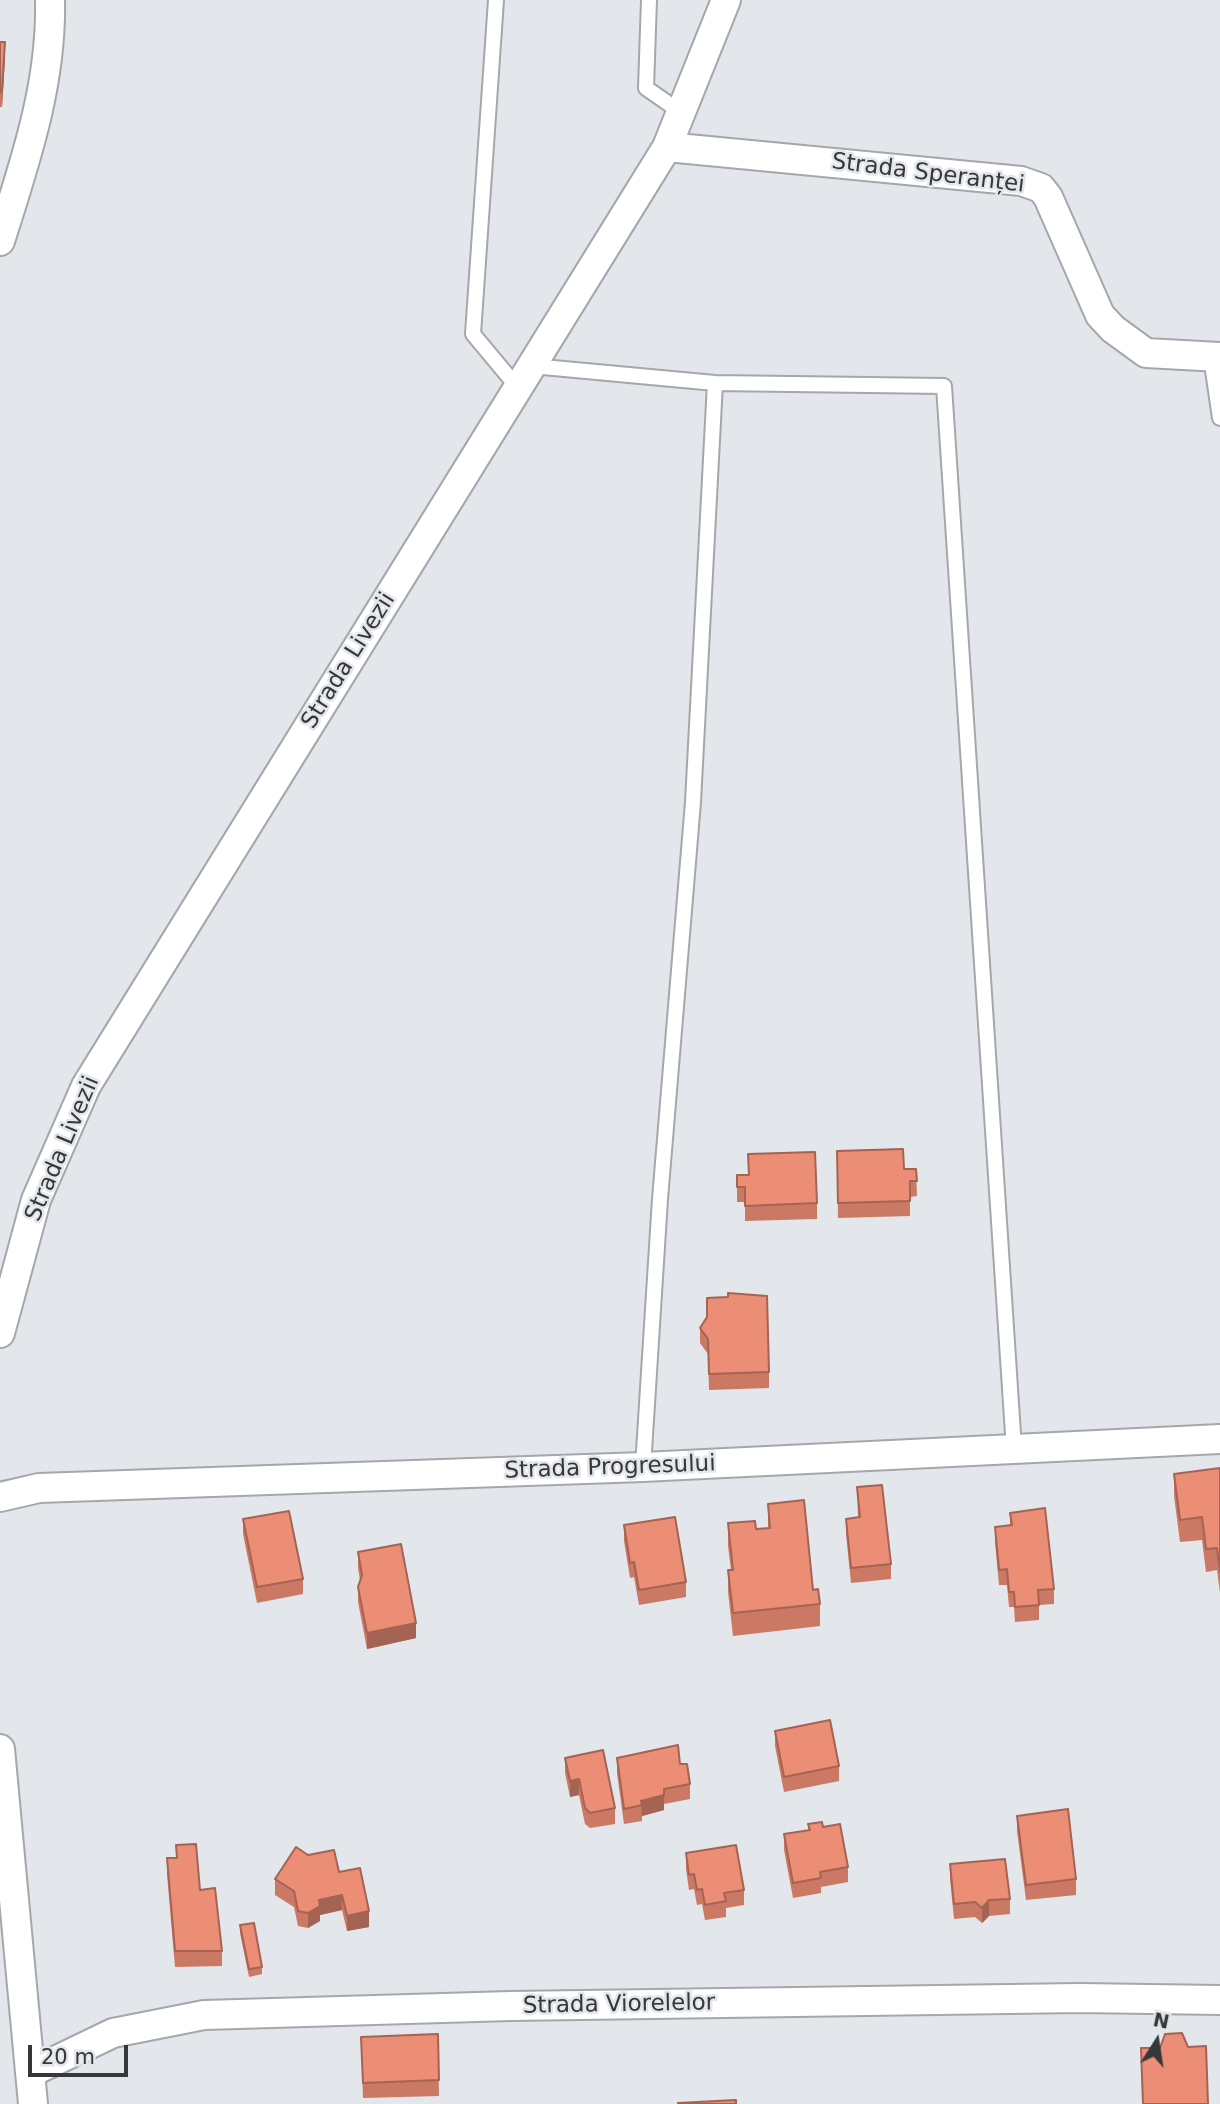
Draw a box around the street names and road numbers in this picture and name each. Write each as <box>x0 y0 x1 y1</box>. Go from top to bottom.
street label: Strada Speranței <box>830 148 1026 200</box>
street label: Strada Livezii <box>296 588 402 734</box>
street label: Strada Livezii <box>20 1072 106 1226</box>
street label: Strada Progresului <box>504 1451 716 1485</box>
street label: Strada Viorelelor <box>523 1990 715 2020</box>

